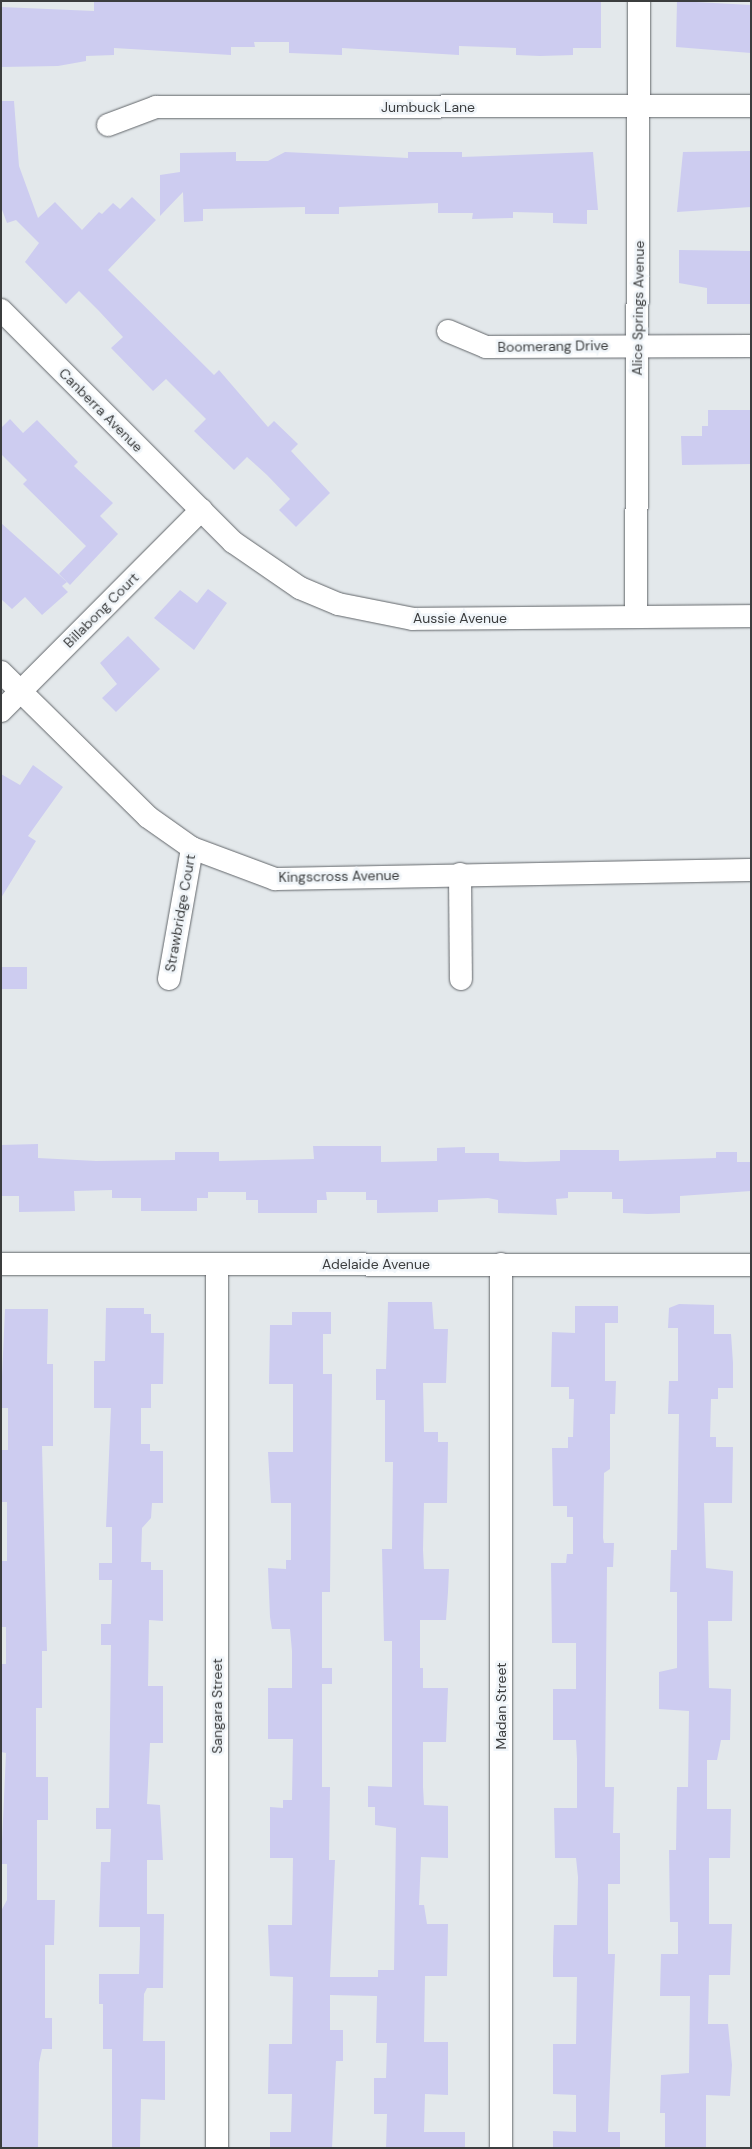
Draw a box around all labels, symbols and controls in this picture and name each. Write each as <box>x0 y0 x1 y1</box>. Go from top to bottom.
street label: Jumbuck Lane <box>381 99 475 115</box>
street label: Alice Springs Avenue <box>628 240 648 376</box>
street label: Boomerang Drive <box>497 337 609 355</box>
street label: Canberra Avenue <box>56 365 146 455</box>
street label: Billabong Court <box>60 569 142 651</box>
street label: Aussie Avenue <box>413 610 507 626</box>
street label: Strawbridge Court <box>161 853 199 973</box>
street label: Kingscross Avenue <box>278 867 400 885</box>
street label: Adelaide Avenue <box>322 1256 430 1272</box>
street label: Sangara Street <box>209 1658 225 1754</box>
street label: Madan Street <box>493 1662 509 1750</box>

